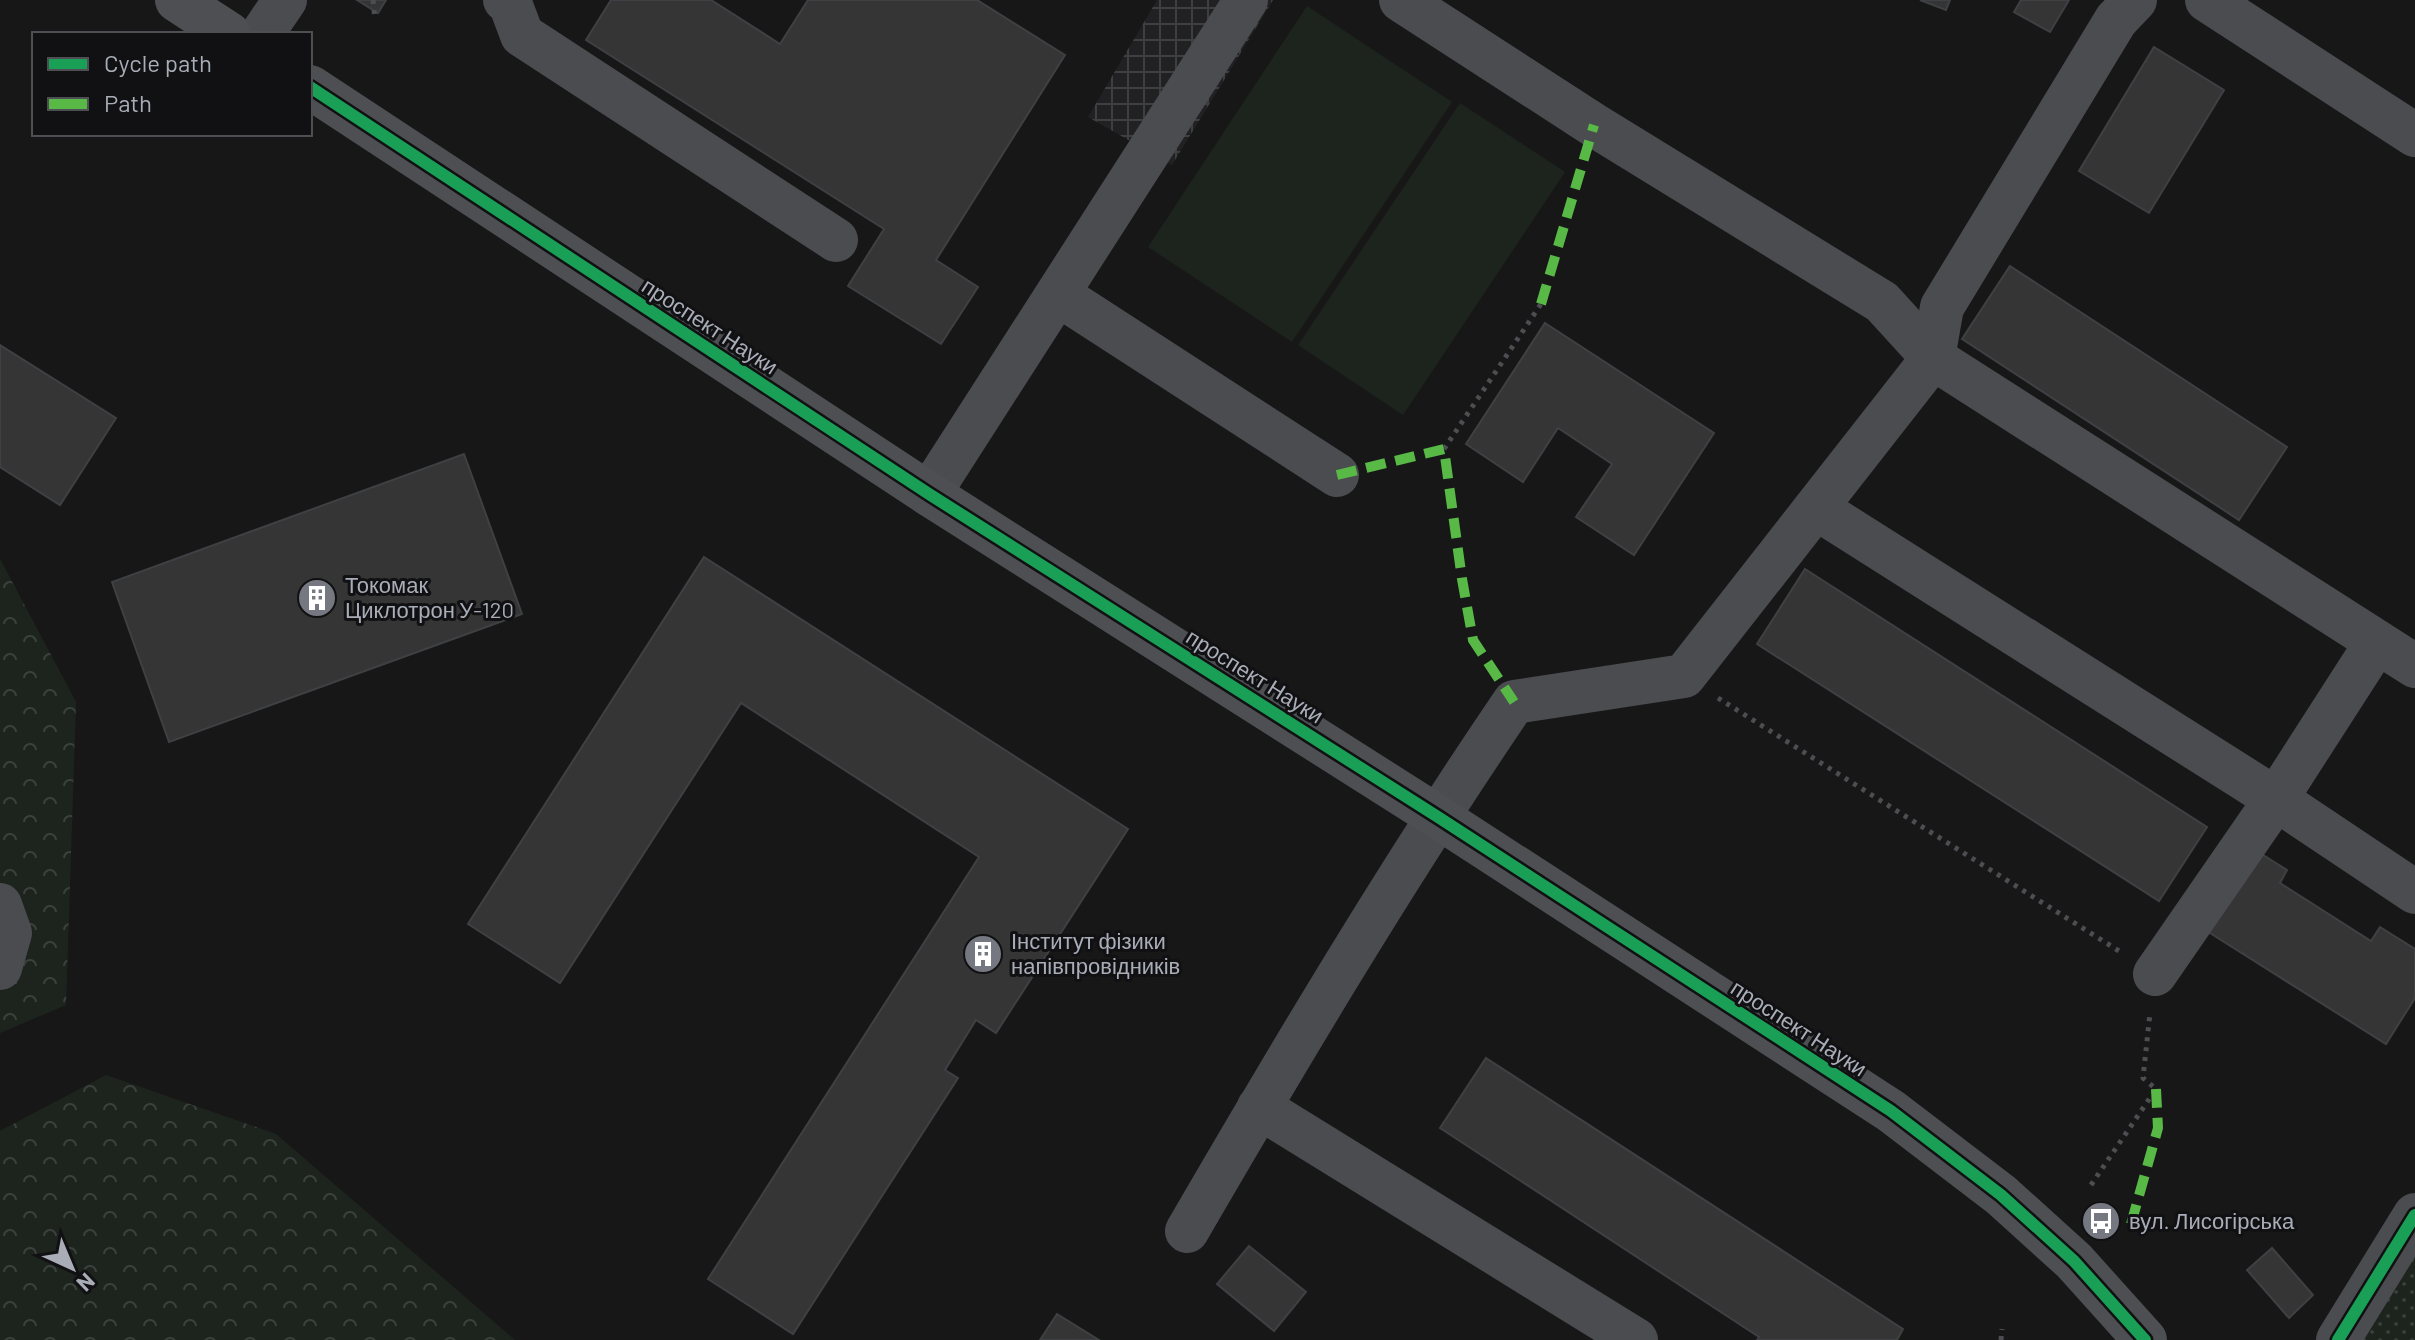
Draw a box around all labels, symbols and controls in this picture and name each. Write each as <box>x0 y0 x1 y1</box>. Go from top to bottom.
legend <box>32 32 312 136</box>
text: Cycle path <box>104 48 212 77</box>
text: Path <box>104 88 152 117</box>
street label: проспект Науки <box>637 272 783 380</box>
place label: Токомак Циклотрон У-120 <box>345 571 514 623</box>
building icon: Токомак Циклотрон У-120 <box>296 577 338 619</box>
street label: проспект Науки <box>1182 623 1329 729</box>
place label: Інститут фізики напівпровідників <box>1011 927 1180 979</box>
building icon: Інститут фізики напівпровідників <box>962 933 1004 975</box>
street label: проспект Науки <box>1726 974 1872 1082</box>
bus stop icon: вул. Лисогірська <box>2080 1200 2122 1242</box>
place label: вул. Лисогірська <box>2129 1207 2295 1234</box>
north arrow <box>32 1228 112 1308</box>
text: N <box>72 1269 101 1298</box>

